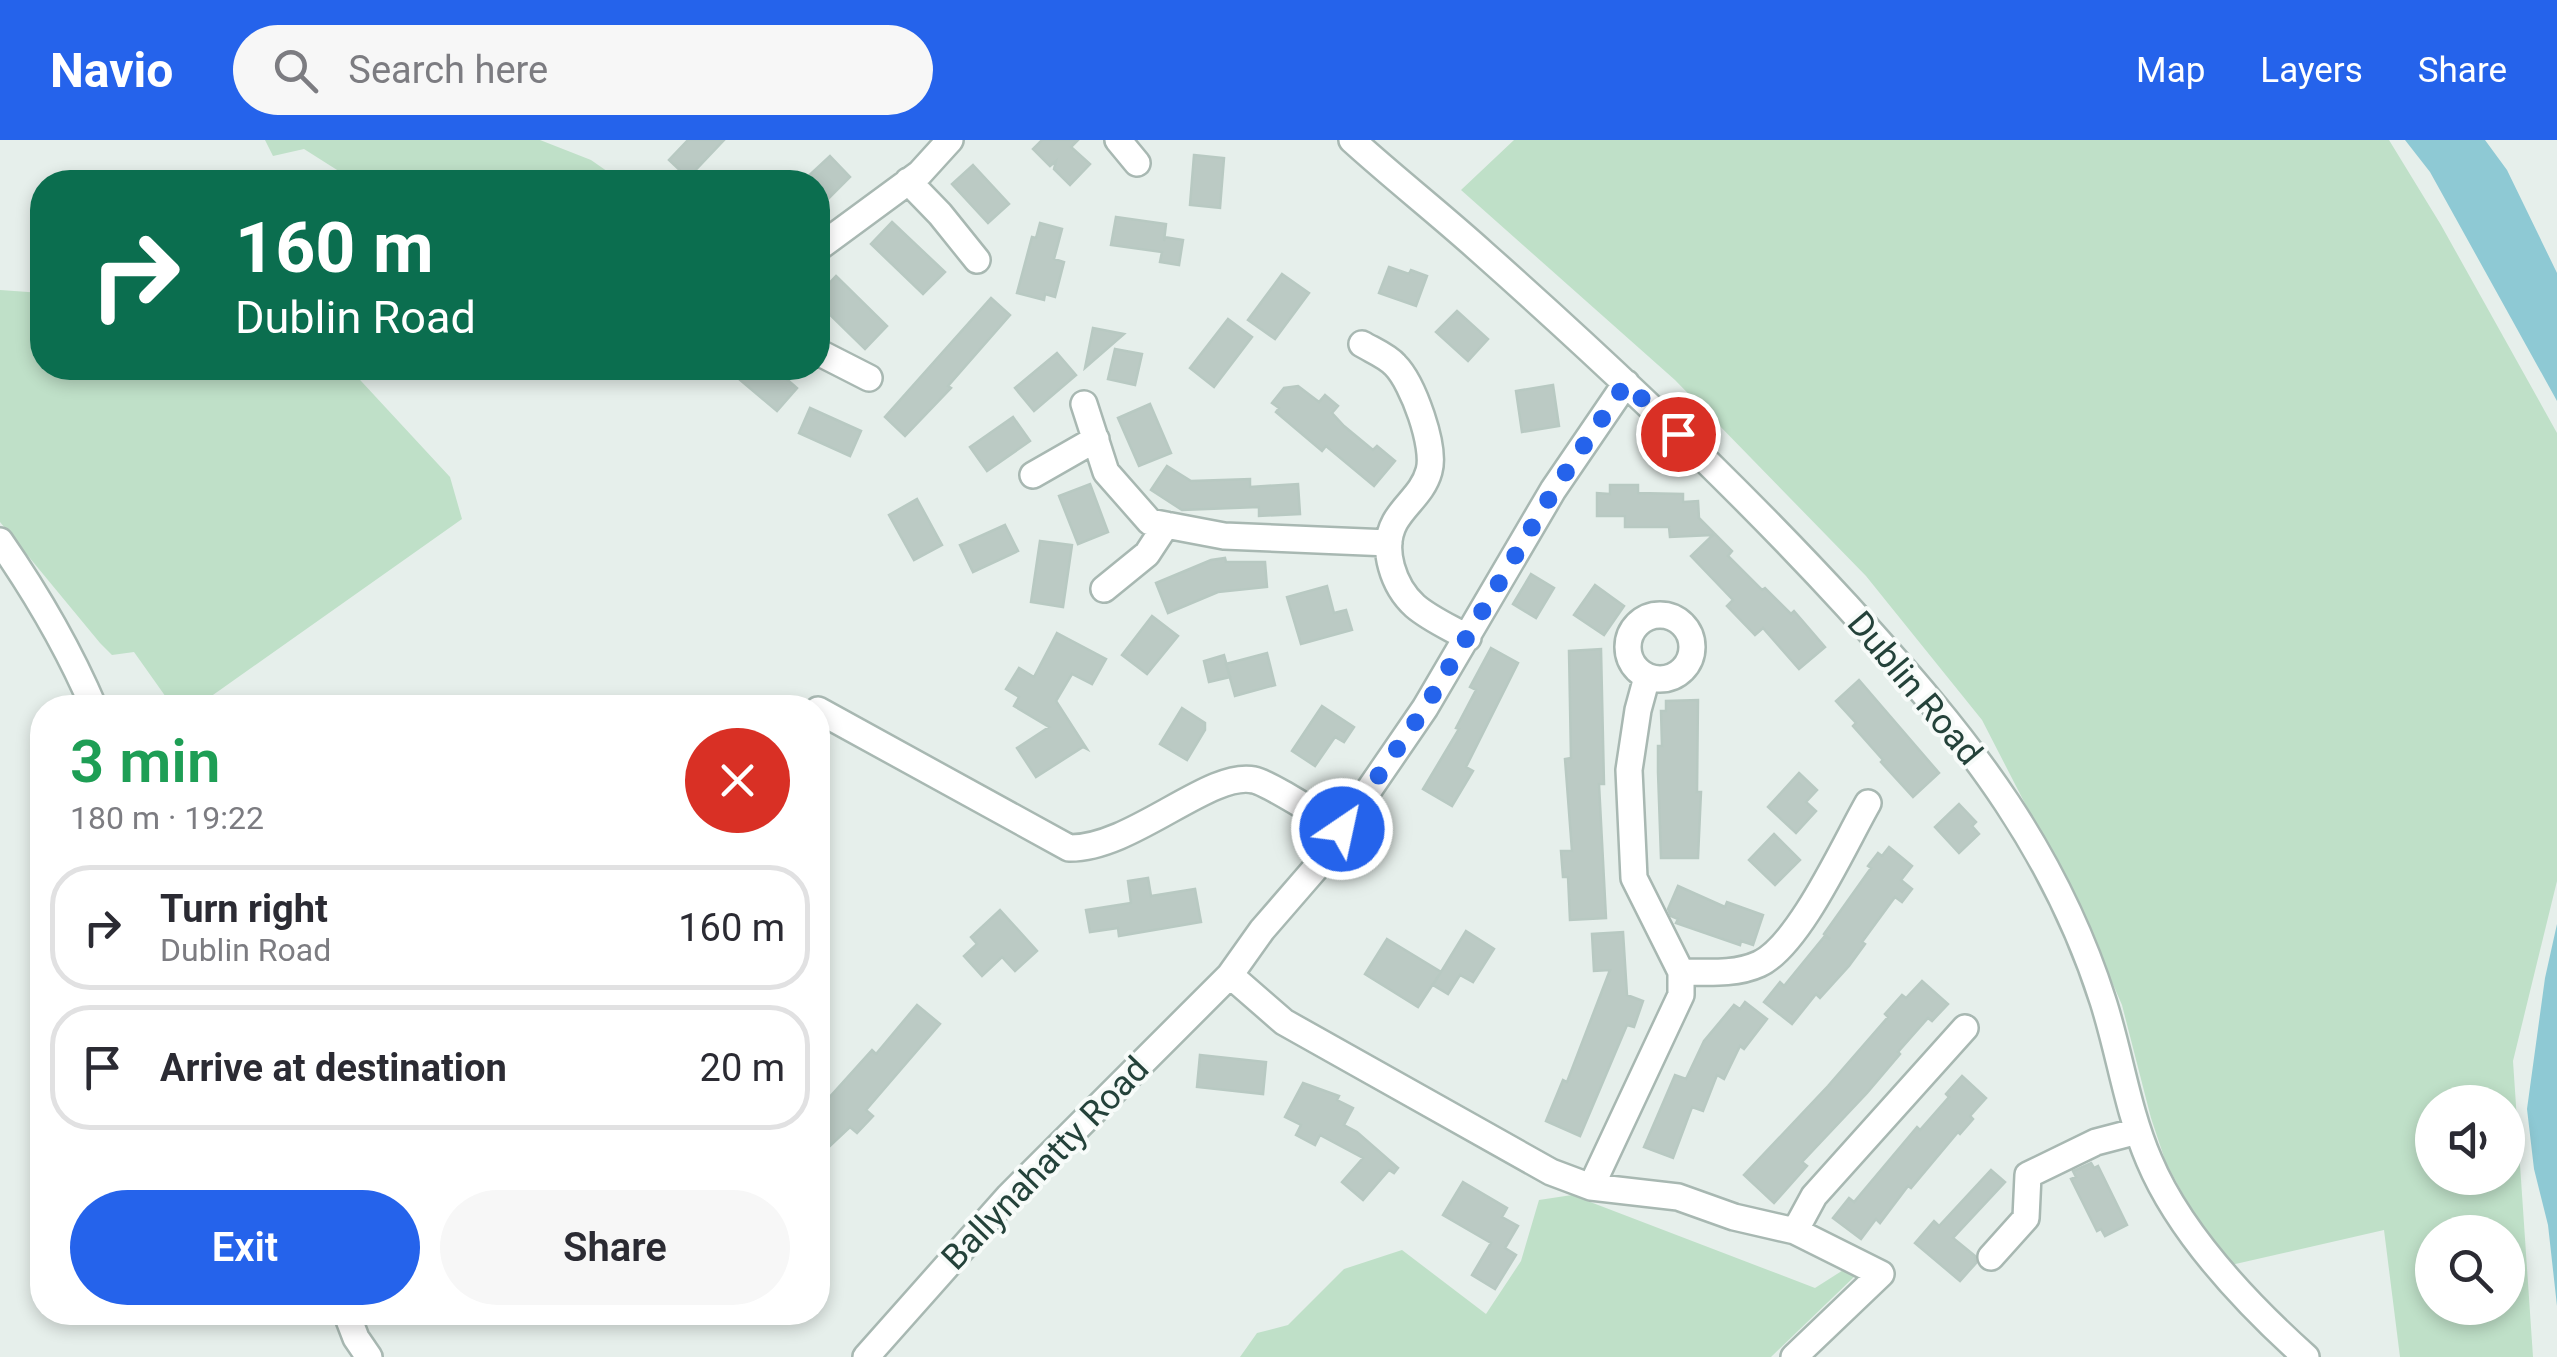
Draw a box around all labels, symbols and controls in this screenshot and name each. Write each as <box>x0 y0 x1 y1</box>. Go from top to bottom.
search box <box>233 25 933 115</box>
text: Navio <box>50 42 173 99</box>
icon: search <box>268 43 323 98</box>
text: Search here <box>348 48 548 92</box>
text: Map <box>2136 50 2205 91</box>
text: Layers <box>2260 50 2363 91</box>
text: Share <box>2418 50 2507 91</box>
text: 160 m <box>235 207 434 289</box>
icon: right <box>70 210 200 340</box>
text: Dublin Road <box>235 291 476 344</box>
pin <box>1636 392 1721 477</box>
icon: arrive <box>1651 407 1706 462</box>
street label: Dublin Road <box>1839 603 1991 773</box>
text: 3 min <box>70 726 220 797</box>
button: close <box>685 728 790 833</box>
position arrow <box>1290 777 1394 881</box>
text: 180 m · 19:22 <box>70 799 264 837</box>
text: Turn right <box>160 887 328 931</box>
icon: right <box>75 900 130 955</box>
text: 160 m <box>678 906 785 950</box>
text: Dublin Road <box>160 931 331 969</box>
icon: arrive <box>75 1040 130 1095</box>
text: Arrive at destination <box>160 1046 507 1090</box>
text: 20 m <box>700 1046 785 1090</box>
street label: Ballynahatty Road <box>934 1049 1157 1278</box>
map controls <box>2415 1085 2525 1325</box>
button: sound <box>2415 1085 2525 1195</box>
button: Exit <box>70 1190 420 1305</box>
button: Share <box>440 1190 790 1305</box>
button: search <box>2415 1215 2525 1325</box>

